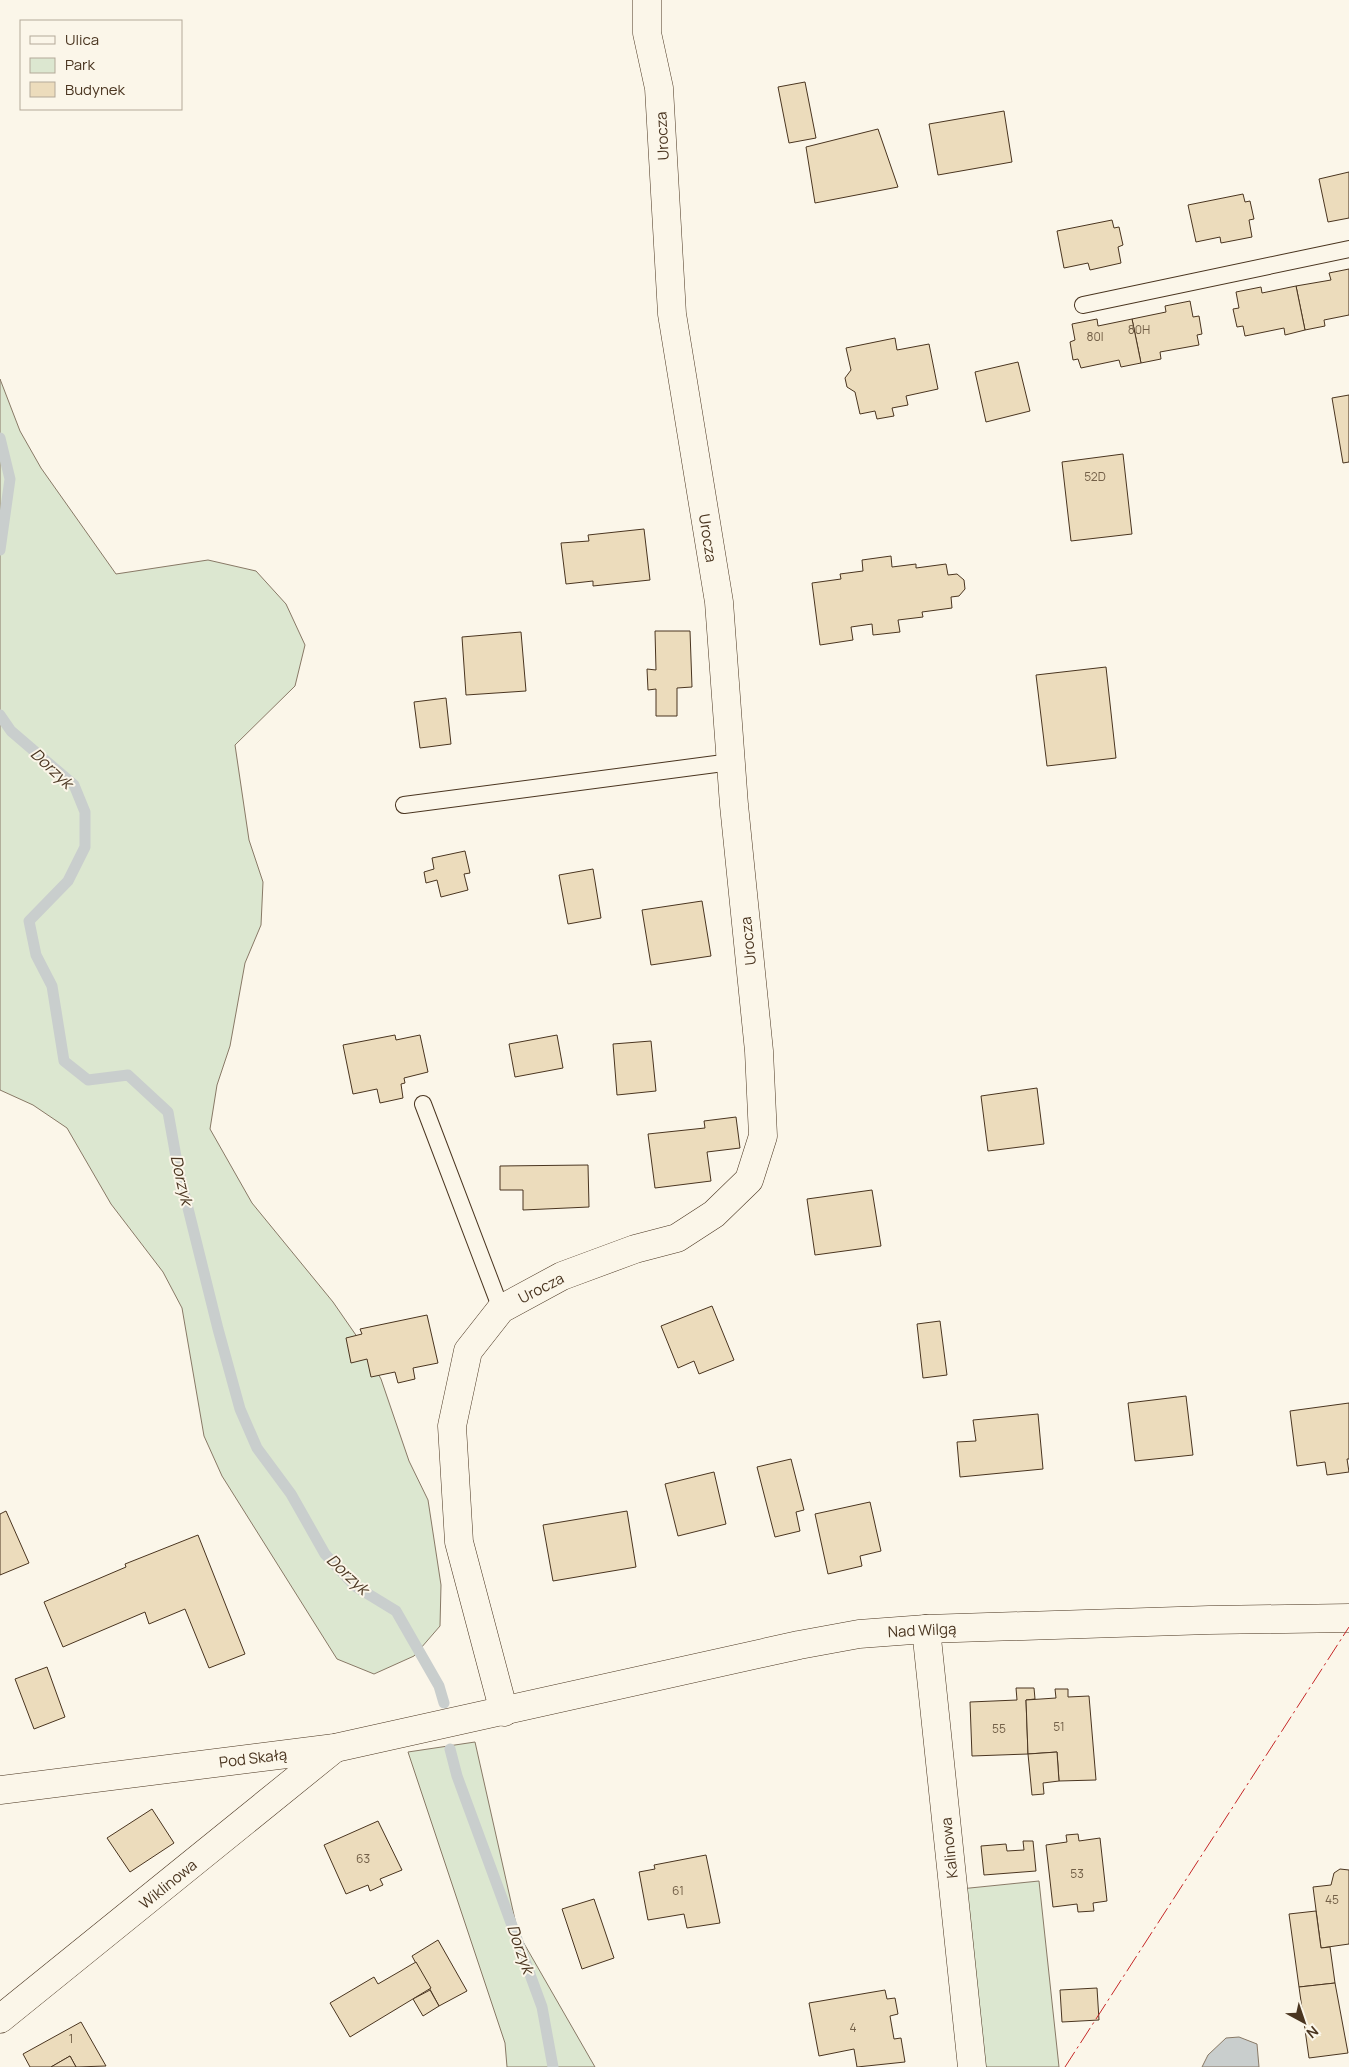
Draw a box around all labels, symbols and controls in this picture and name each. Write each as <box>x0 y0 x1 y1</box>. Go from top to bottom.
legend <box>20 20 182 110</box>
text: Ulica <box>65 29 99 50</box>
text: Park <box>65 54 95 75</box>
text: Budynek <box>65 79 126 100</box>
street label: Urocza <box>650 111 674 161</box>
house number: 80H <box>1128 321 1150 338</box>
house number: 80I <box>1086 328 1104 345</box>
house number: 52D <box>1084 468 1106 485</box>
street label: Urocza <box>694 512 722 564</box>
water label: Dorzyk <box>26 743 79 795</box>
street label: Urocza <box>735 916 761 966</box>
water label: Dorzyk <box>166 1153 199 1209</box>
street label: Urocza <box>514 1268 568 1308</box>
water label: Dorzyk <box>322 1549 375 1601</box>
street label: Nad Wilgą <box>887 1618 957 1642</box>
house number: 51 <box>1053 1718 1065 1735</box>
house number: 55 <box>992 1720 1006 1737</box>
street label: Pod Skałą <box>218 1743 288 1773</box>
street label: Kalinowa <box>935 1817 963 1879</box>
house number: 63 <box>356 1850 370 1867</box>
street label: Wiklinowa <box>135 1854 201 1914</box>
house number: 53 <box>1070 1865 1084 1882</box>
house number: 61 <box>672 1882 684 1899</box>
house number: 45 <box>1325 1891 1339 1908</box>
water label: Dorzyk <box>502 1922 540 1978</box>
north arrow <box>1279 1997 1329 2047</box>
house number: 4 <box>849 2019 857 2036</box>
text: N <box>1303 2022 1323 2043</box>
house number: 1 <box>69 2030 73 2047</box>

